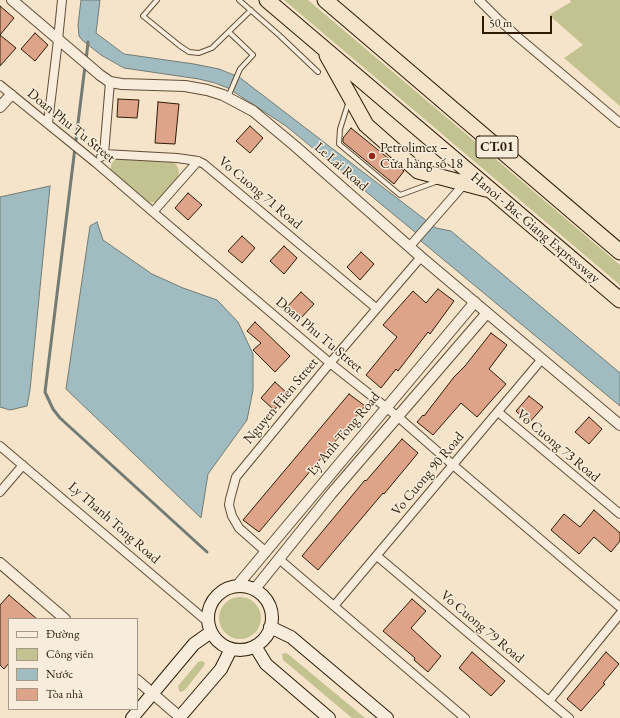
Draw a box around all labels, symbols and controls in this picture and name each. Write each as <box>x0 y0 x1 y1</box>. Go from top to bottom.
scale bar <box>484 8 554 34</box>
text: 50 m <box>489 15 512 31</box>
street label: Doan Phu Tu Street <box>24 85 118 167</box>
road number: CT.01 <box>476 136 518 158</box>
street label: Le Lai Road <box>311 139 371 195</box>
place label: Petrolimex – Cửa hàng số 18 <box>380 140 463 172</box>
marker: Petrolimex – Cửa hàng số 18 <box>367 151 377 161</box>
street label: Vo Cuong 71 Road <box>215 153 305 233</box>
street label: Hanoi - Bac Giang Expressway <box>467 169 603 287</box>
street label: Doan Phu Tu Street <box>272 294 366 376</box>
street label: Nguyen Hien Street <box>240 355 322 447</box>
street label: Ly Anh Tong Road <box>304 389 384 479</box>
street label: Vo Cuong 73 Road <box>513 406 603 486</box>
street label: Vo Cuong 90 Road <box>388 429 468 519</box>
street label: Ly Thanh Tong Road <box>65 478 163 568</box>
street label: Vo Cuong 79 Road <box>437 587 527 667</box>
legend <box>8 618 138 710</box>
text: Đường <box>46 626 79 642</box>
text: Công viên <box>46 646 94 662</box>
text: Nước <box>46 666 73 682</box>
text: Tòa nhà <box>46 686 83 702</box>

